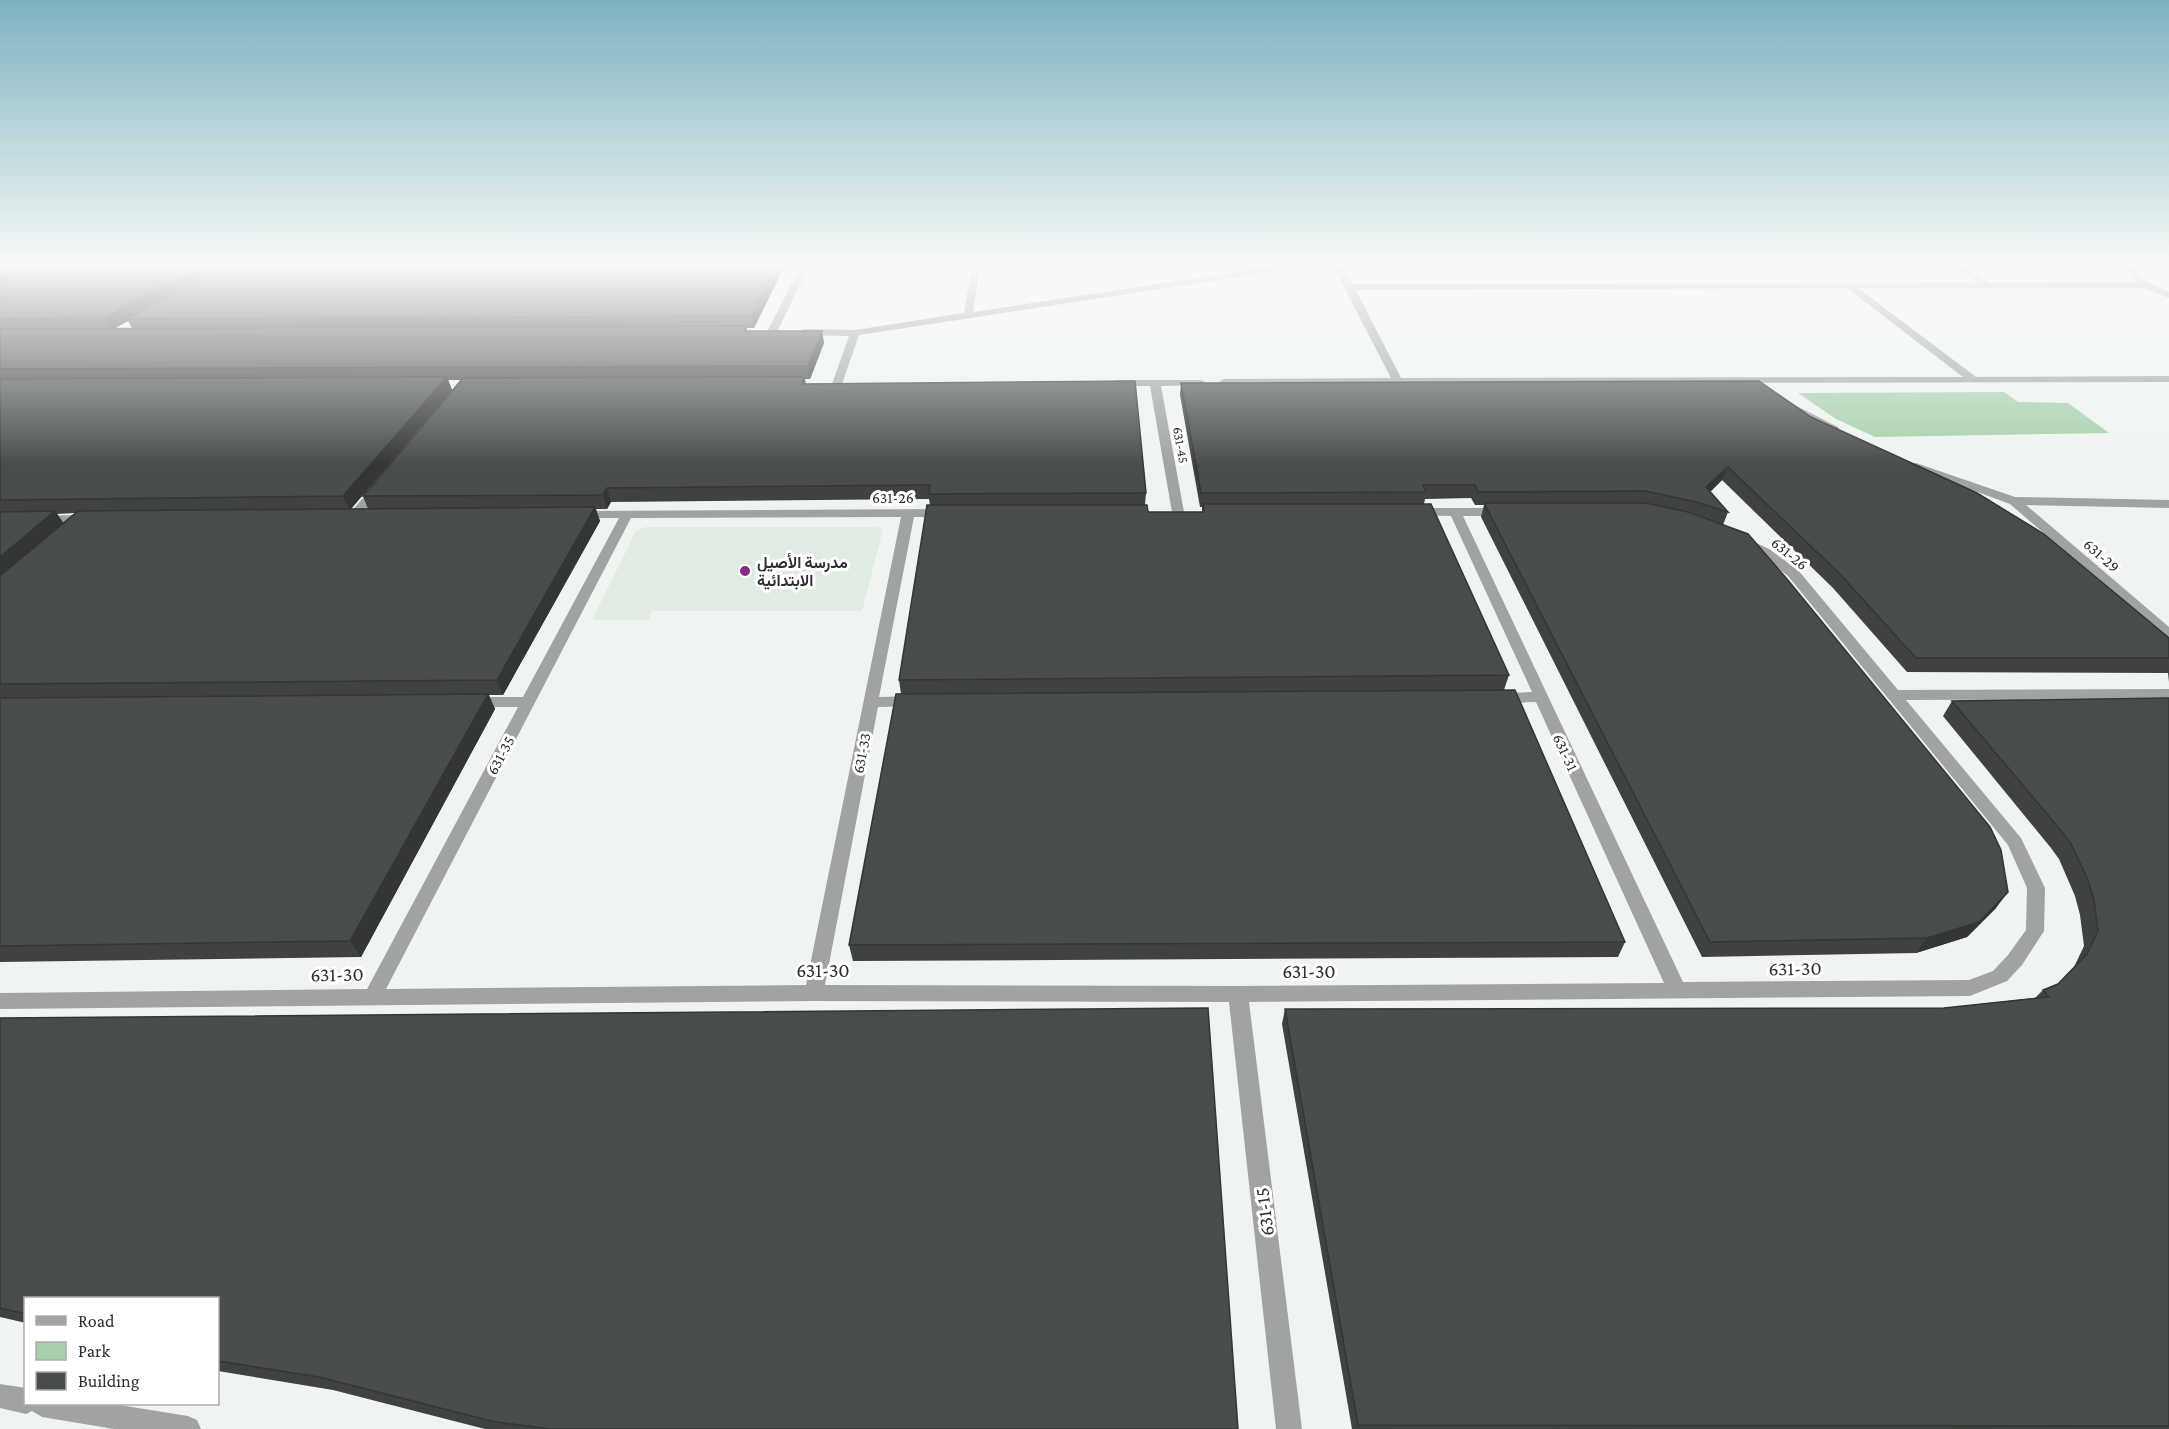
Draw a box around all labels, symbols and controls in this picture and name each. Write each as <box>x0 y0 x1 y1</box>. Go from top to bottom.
street label: 631-45 <box>1170 425 1192 465</box>
street label: 631-26 <box>872 489 914 506</box>
street label: 631-26 <box>1768 534 1811 573</box>
street label: 631-29 <box>2080 535 2123 576</box>
place label: مدرسة الأصيل الابتدائية <box>757 553 848 590</box>
marker: مدرسة الأصيل الابتدائية <box>738 564 752 578</box>
street label: 631-33 <box>849 731 874 775</box>
street label: 631-31 <box>1550 731 1581 773</box>
street label: 631-35 <box>483 733 518 777</box>
street label: 631-30 <box>1768 957 1822 979</box>
street label: 631-30 <box>796 959 850 981</box>
street label: 631-30 <box>1282 960 1336 982</box>
street label: 631-30 <box>310 963 364 985</box>
street label: 631-15 <box>1250 1187 1278 1237</box>
legend <box>24 1297 219 1405</box>
text: Road <box>78 1311 115 1331</box>
text: Park <box>78 1341 110 1361</box>
text: Building <box>78 1371 140 1391</box>

